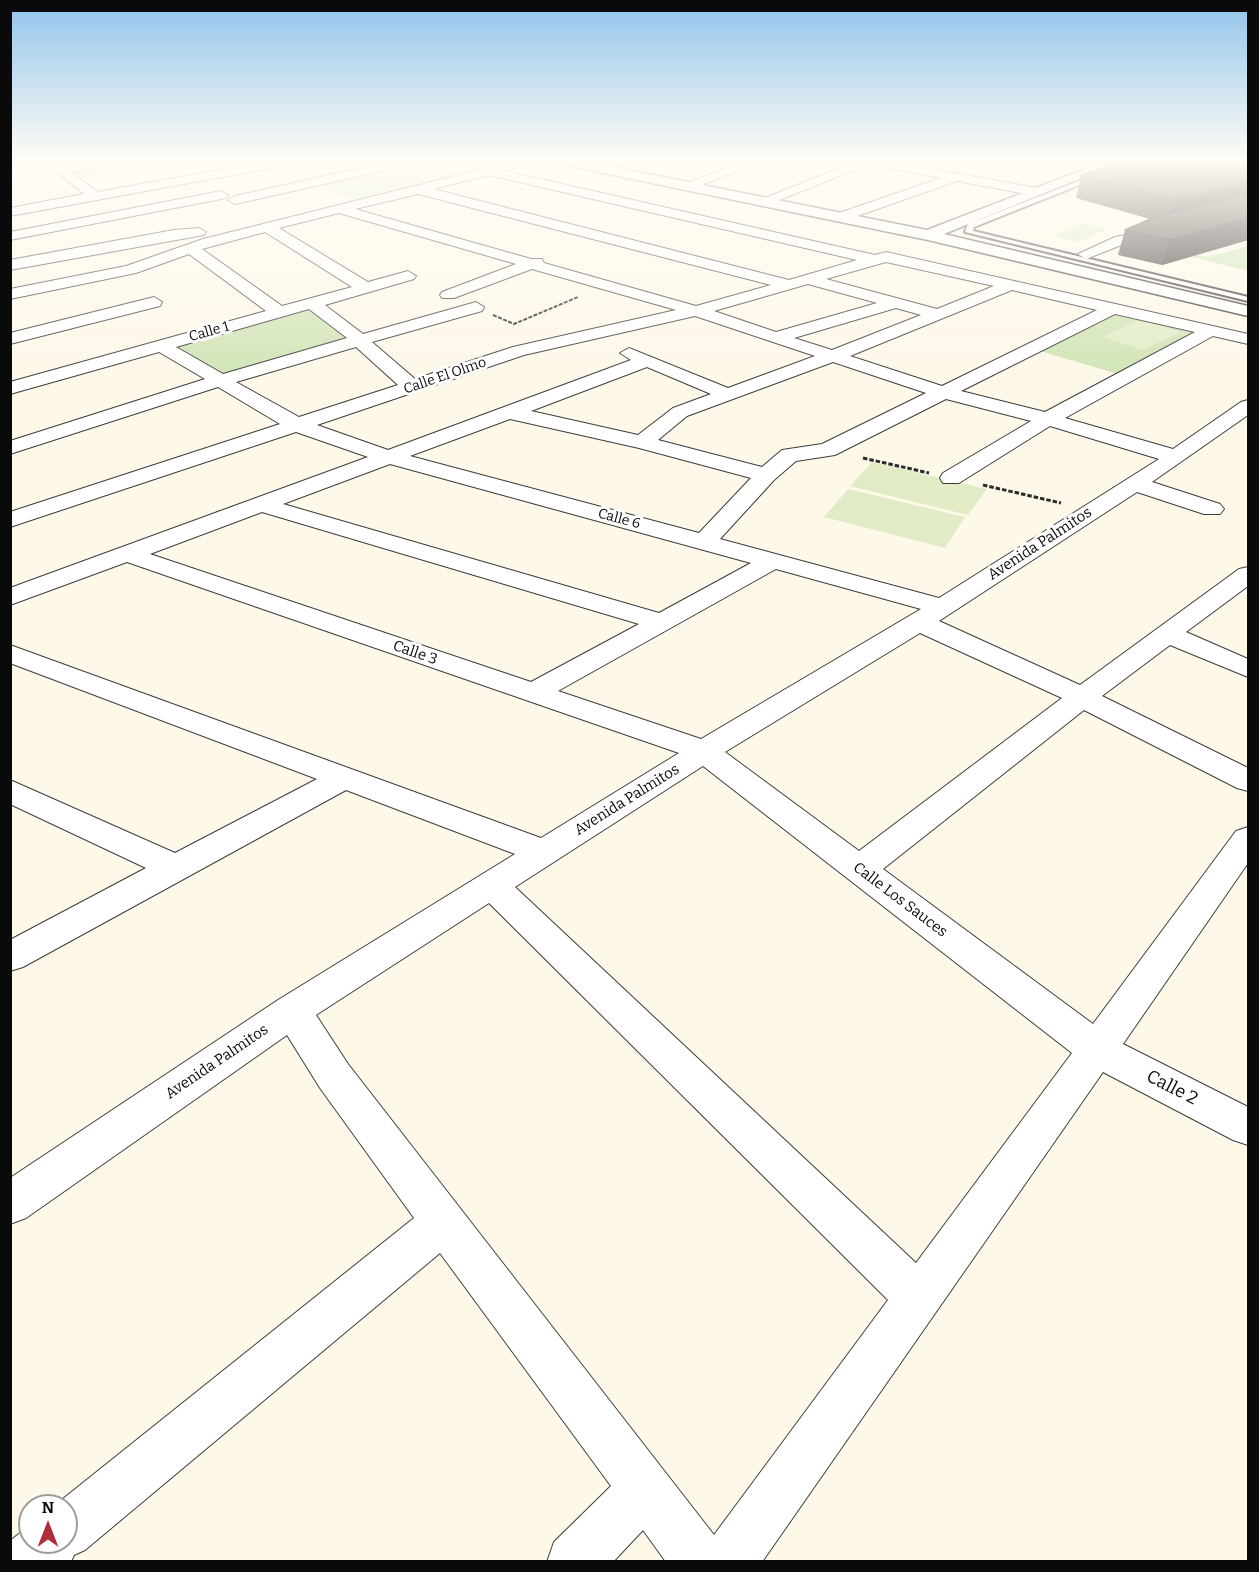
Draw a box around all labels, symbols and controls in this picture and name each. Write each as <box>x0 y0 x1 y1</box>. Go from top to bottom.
street label: Calle 1 <box>187 318 231 346</box>
street label: Calle El Olmo <box>402 354 488 398</box>
street label: Avenida Palmitos <box>985 504 1095 584</box>
street label: Calle 6 <box>596 505 642 533</box>
street label: Calle 3 <box>390 637 440 669</box>
street label: Avenida Palmitos <box>571 760 683 840</box>
street label: Calle Los Sauces <box>849 859 951 941</box>
street label: Avenida Palmitos <box>162 1021 272 1103</box>
street label: Calle 2 <box>1143 1066 1201 1110</box>
north arrow <box>18 1494 78 1554</box>
text: N <box>42 1498 54 1517</box>

